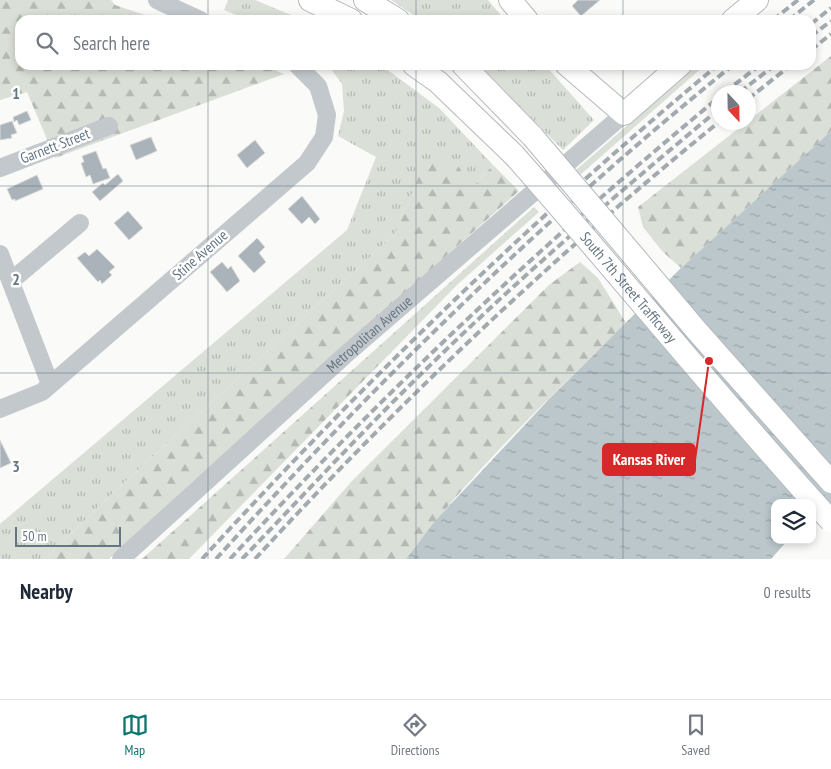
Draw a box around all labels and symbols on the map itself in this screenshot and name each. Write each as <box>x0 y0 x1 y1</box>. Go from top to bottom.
text: 1 <box>12 83 20 103</box>
north arrow <box>711 85 756 130</box>
street label: Garnett Street <box>17 124 92 167</box>
street label: Stine Avenue <box>168 225 231 284</box>
street label: South 7th Street Trafficway <box>576 228 681 347</box>
text: 2 <box>12 269 20 289</box>
street label: Metropolitan Avenue <box>322 291 416 376</box>
callout: Kansas River <box>603 444 695 475</box>
text: Kansas River <box>613 449 686 469</box>
text: 3 <box>12 456 20 476</box>
scale bar <box>15 524 121 547</box>

